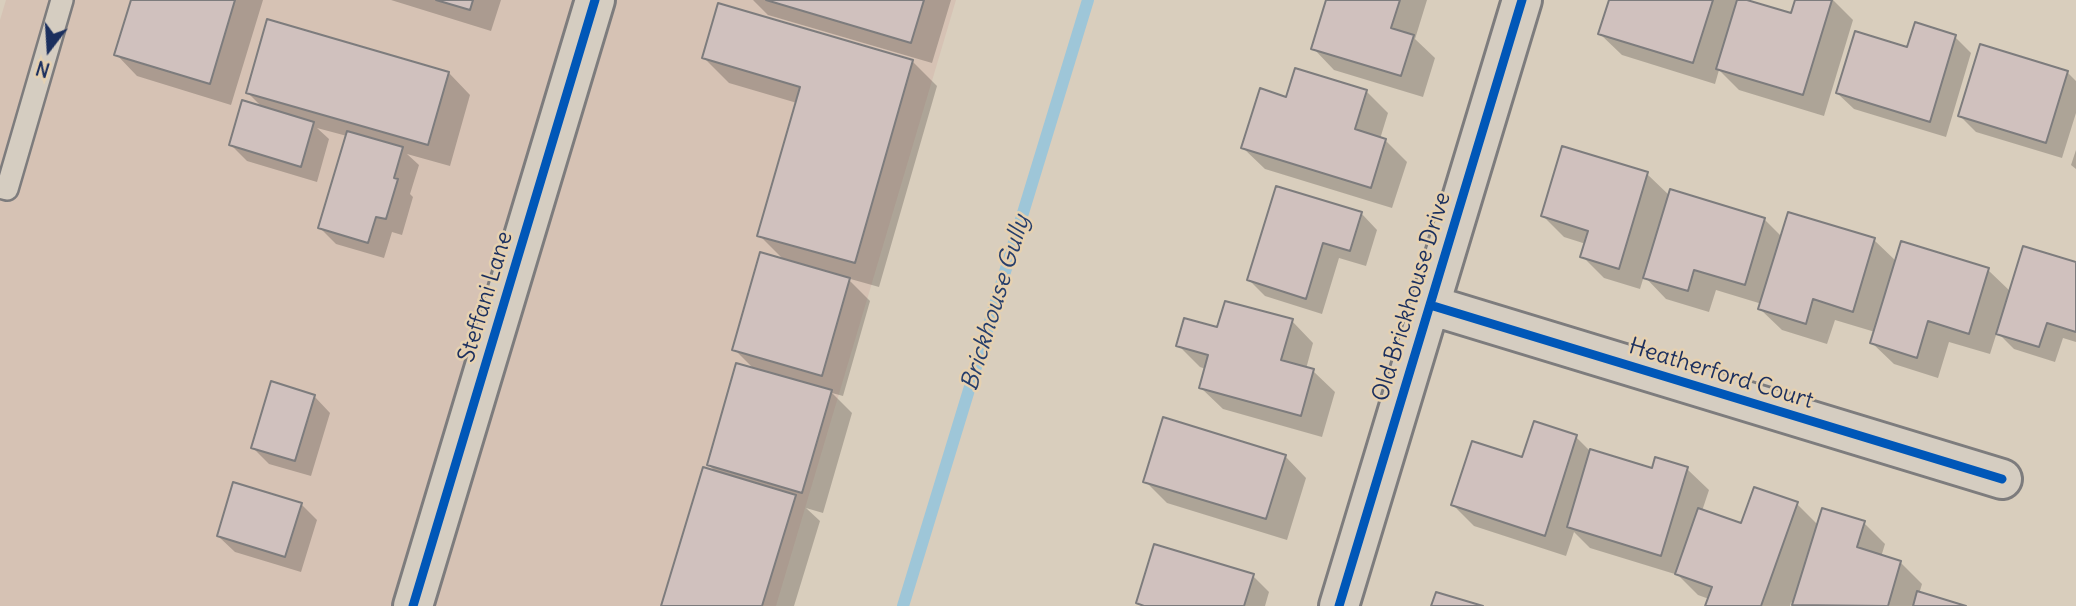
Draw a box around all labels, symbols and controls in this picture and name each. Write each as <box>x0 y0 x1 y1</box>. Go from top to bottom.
north arrow <box>14 14 84 84</box>
text: N <box>33 56 53 82</box>
street label: Old Brickhouse Drive <box>1367 189 1457 405</box>
water label: Brickhouse Gully <box>956 212 1036 394</box>
street label: Steffani Lane <box>453 228 519 366</box>
street label: Heatherford Court <box>1625 333 1817 415</box>

